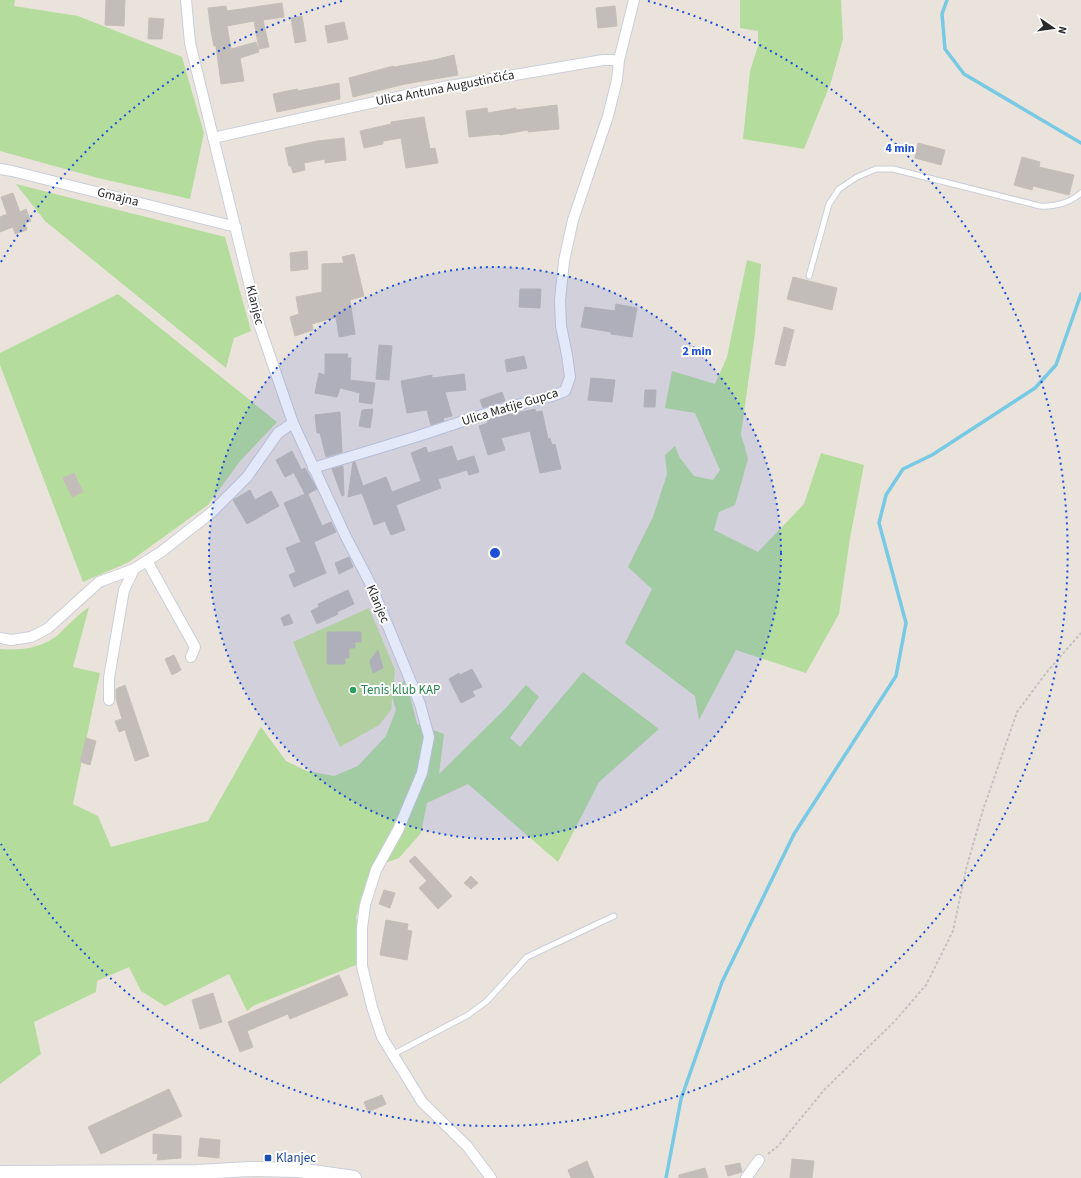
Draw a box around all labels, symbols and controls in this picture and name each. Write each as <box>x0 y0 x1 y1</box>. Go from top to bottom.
north arrow <box>1033 8 1073 48</box>
text: N <box>1054 25 1070 35</box>
street label: Ulica Antuna Augustinčića <box>374 66 516 110</box>
text: 4 min <box>885 140 915 157</box>
street label: Gmajna <box>95 183 141 211</box>
street label: Klanjec <box>241 283 269 327</box>
text: 2 min <box>682 343 712 360</box>
street label: Ulica Matije Gupca <box>459 384 561 430</box>
centre of rings <box>488 546 502 560</box>
street label: Klanjec <box>362 582 394 626</box>
place label: Tenis klub KAP <box>361 681 440 699</box>
marker: Tenis klub KAP <box>348 685 358 695</box>
place label: Klanjec <box>276 1149 316 1167</box>
marker: Klanjec <box>263 1153 273 1163</box>

